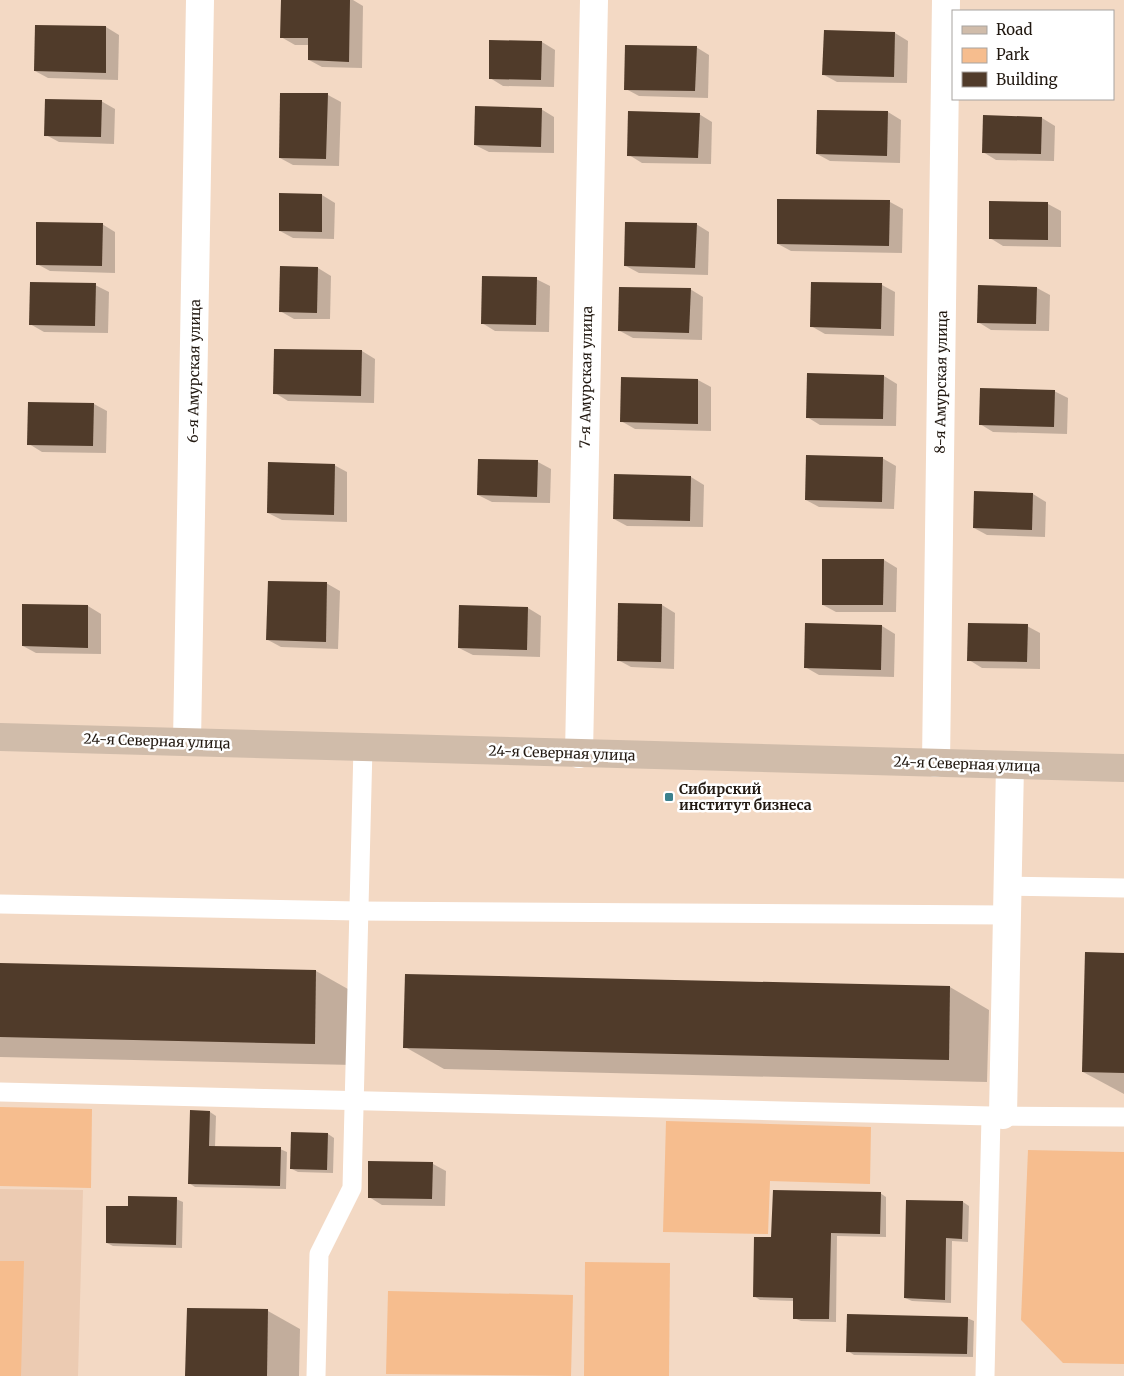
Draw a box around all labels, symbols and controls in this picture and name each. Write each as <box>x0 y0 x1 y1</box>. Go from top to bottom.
legend <box>952 10 1114 100</box>
text: Road <box>996 20 1032 39</box>
text: Park <box>996 45 1030 64</box>
text: Building <box>996 70 1058 89</box>
street label: 6-я Амурская улица <box>184 298 204 443</box>
street label: 7-я Амурская улица <box>576 305 596 448</box>
street label: 8-я Амурская улица <box>931 310 951 454</box>
street label: 24-я Северная улица <box>83 729 231 753</box>
street label: 24-я Северная улица <box>488 741 636 765</box>
street label: 24-я Северная улица <box>893 752 1041 776</box>
place label: Сибирский институт бизнеса <box>679 780 812 814</box>
marker: Сибирский институт бизнеса <box>663 791 675 803</box>

